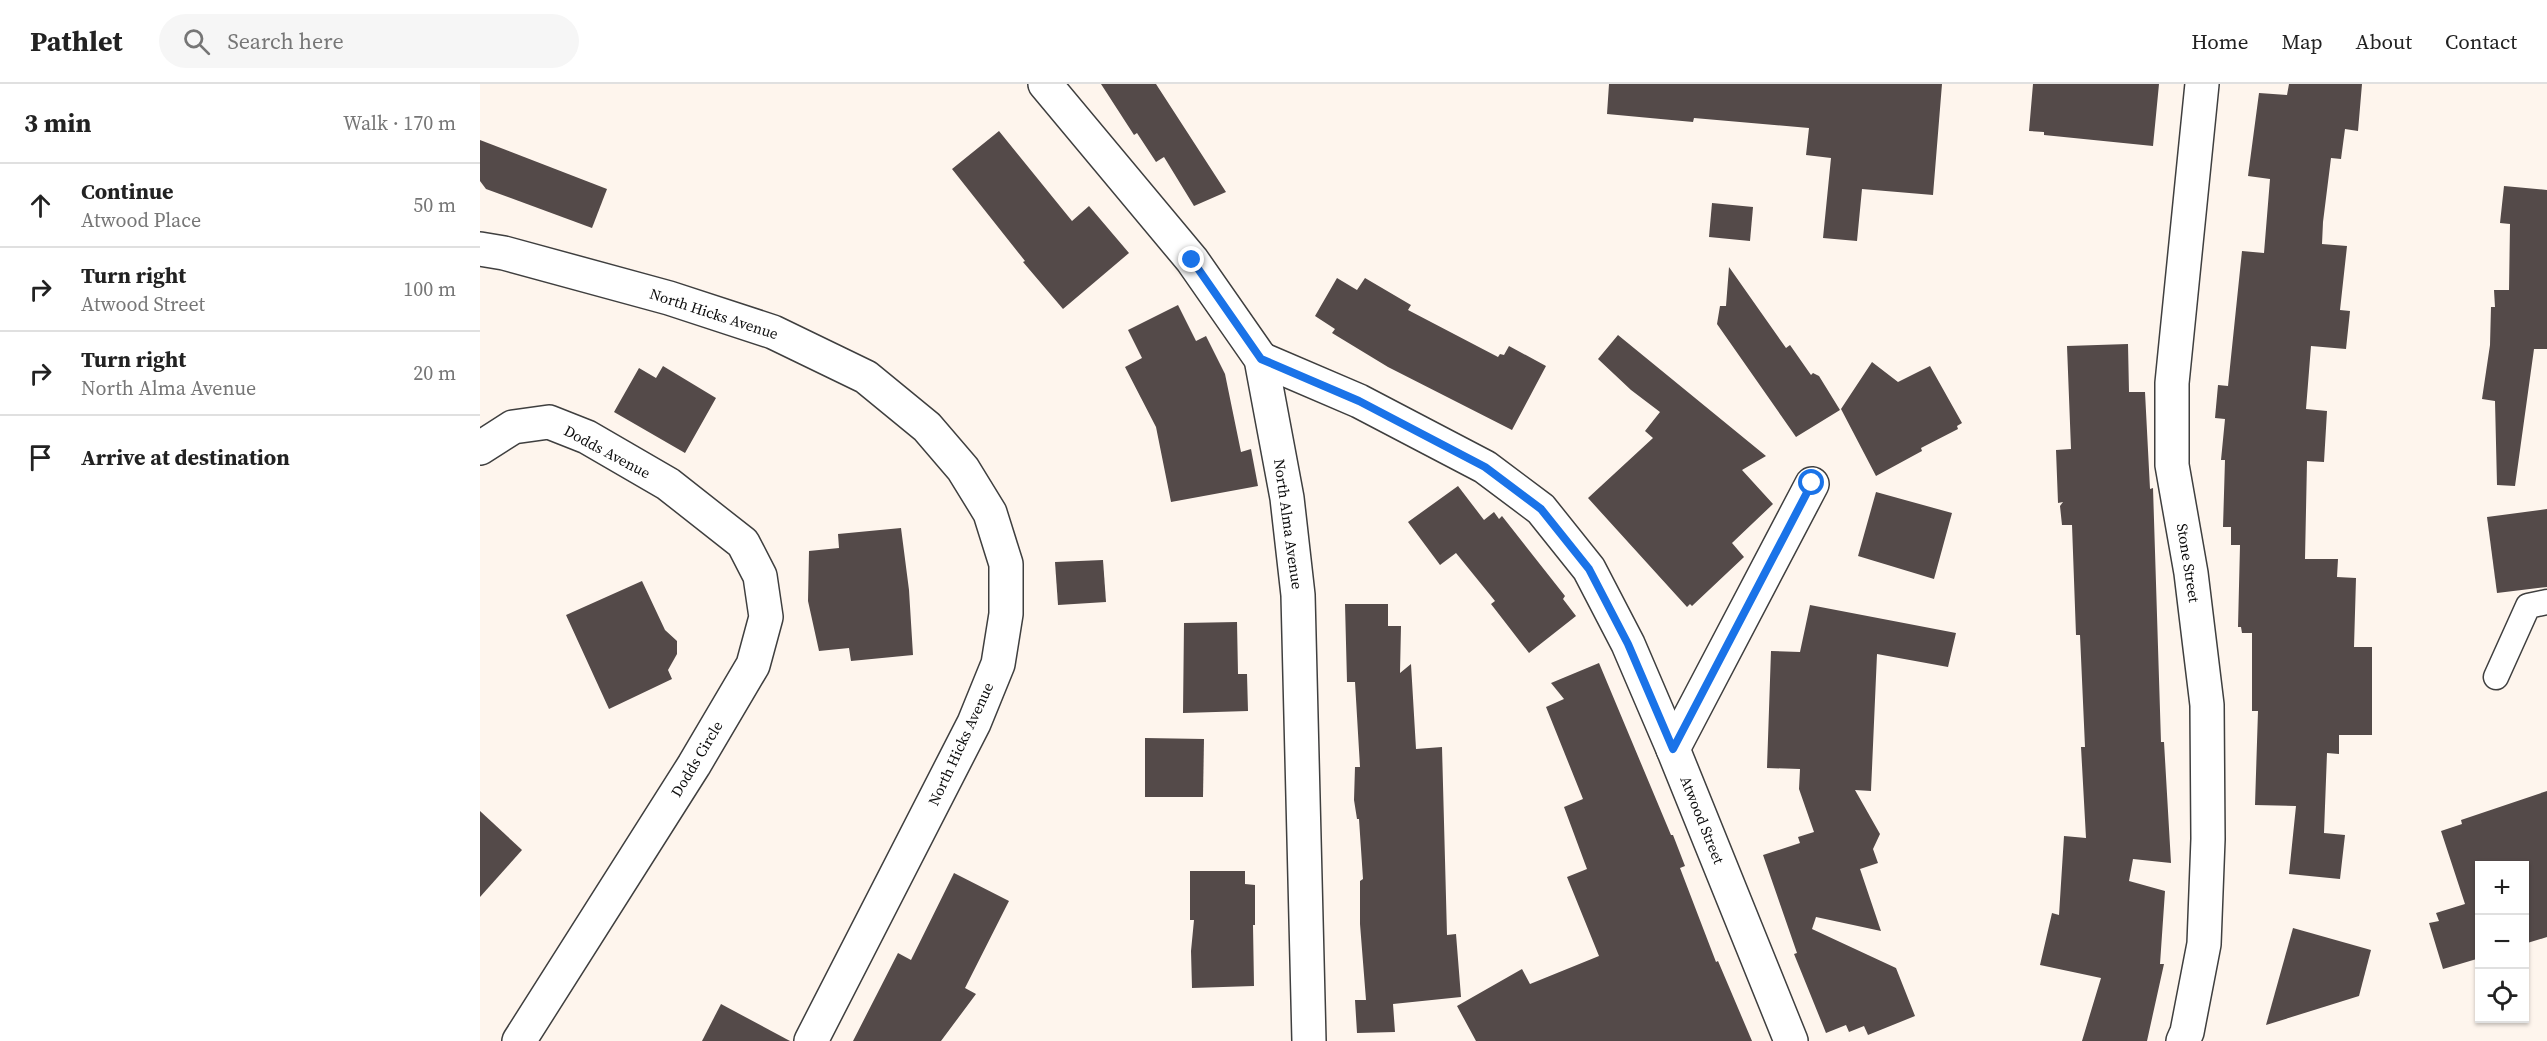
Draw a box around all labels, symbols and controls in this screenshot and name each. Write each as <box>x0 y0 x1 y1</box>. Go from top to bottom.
search box <box>159 14 579 68</box>
text: Pathlet <box>30 22 123 60</box>
icon: search <box>180 25 213 58</box>
text: Search here <box>228 26 344 56</box>
text: Home <box>2191 27 2249 56</box>
text: Map <box>2282 27 2323 56</box>
text: About <box>2356 27 2412 56</box>
text: Contact <box>2445 27 2517 56</box>
text: 3 min <box>24 105 91 141</box>
text: Walk · 170 m <box>343 109 456 137</box>
text: Continue <box>81 176 174 206</box>
icon: ahead <box>24 189 57 222</box>
text: 50 m <box>413 191 456 219</box>
text: Atwood Place <box>81 206 201 234</box>
route end <box>1178 246 1204 272</box>
text: Turn right <box>81 260 186 290</box>
icon: right <box>24 273 57 306</box>
text: 100 m <box>403 275 456 303</box>
street label: North Hicks Avenue <box>647 283 781 344</box>
text: Atwood Street <box>81 290 205 318</box>
text: Turn right <box>81 344 186 374</box>
icon: right <box>24 357 57 390</box>
text: 20 m <box>413 359 456 387</box>
text: North Alma Avenue <box>81 374 256 402</box>
street label: Dodds Avenue <box>560 420 654 483</box>
icon: arrive <box>24 441 57 474</box>
text: Arrive at destination <box>81 442 290 472</box>
street label: North Alma Avenue <box>1269 457 1308 591</box>
route start <box>1798 469 1824 495</box>
street label: Stone Street <box>2172 522 2205 604</box>
street label: North Hicks Avenue <box>923 678 998 809</box>
street label: Dodds Circle <box>666 716 728 801</box>
street label: Atwood Street <box>1675 773 1730 867</box>
map controls <box>2475 861 2529 1023</box>
button: + <box>2475 861 2529 915</box>
button: − <box>2475 915 2529 969</box>
button: locate <box>2475 969 2529 1023</box>

